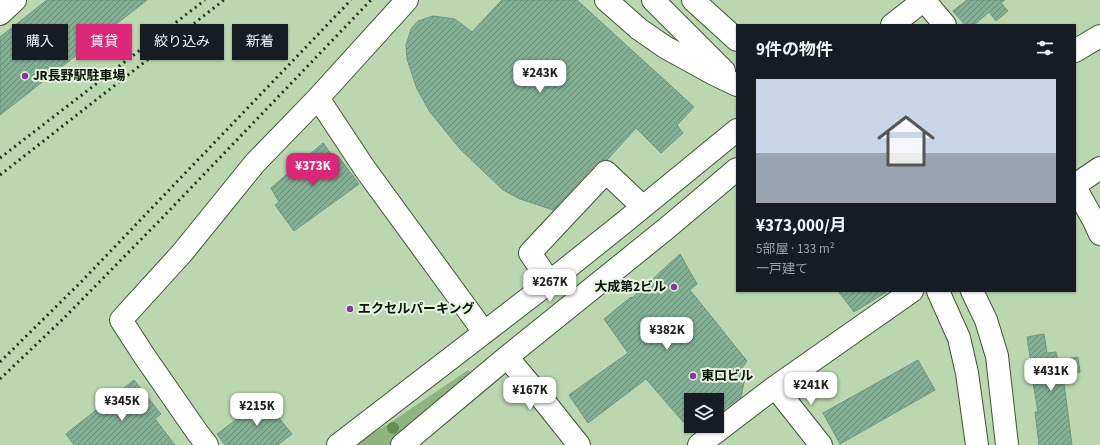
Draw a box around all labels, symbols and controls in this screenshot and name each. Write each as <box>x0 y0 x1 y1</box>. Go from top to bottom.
chip: 購入 <box>12 24 68 60</box>
chip: 賃貸 <box>76 24 132 60</box>
chip: 絞り込み <box>140 24 224 60</box>
chip: 新着 <box>232 24 288 60</box>
icon: filters <box>1034 37 1056 59</box>
text: 9件の物件 <box>756 38 833 62</box>
pin: ¥243K <box>512 60 568 94</box>
text: ¥243K <box>522 64 558 82</box>
place label: JR長野駅駐車場 <box>33 67 126 85</box>
marker: JR長野駅駐車場 <box>20 71 30 81</box>
icon: home <box>870 105 942 177</box>
pin: ¥373K <box>285 153 341 187</box>
text: ¥373K <box>295 157 331 175</box>
text: ¥373,000/月 <box>756 214 847 238</box>
text: 5部屋 · 133 m² <box>756 240 834 258</box>
text: 一戸建て <box>756 260 808 278</box>
pin: ¥267K <box>522 269 578 303</box>
text: ¥267K <box>532 273 568 291</box>
place label: 大成第2ビル <box>594 278 666 296</box>
marker: 大成第2ビル <box>669 282 679 292</box>
place label: エクセルパーキング <box>358 300 475 318</box>
marker: エクセルパーキング <box>345 304 355 314</box>
pin: ¥382K <box>639 317 695 351</box>
text: ¥382K <box>649 321 685 339</box>
pin: ¥431K <box>1023 358 1079 392</box>
text: ¥431K <box>1033 362 1069 380</box>
place label: 東口ビル <box>701 367 753 385</box>
marker: 東口ビル <box>688 371 698 381</box>
pin: ¥241K <box>783 372 839 406</box>
text: ¥241K <box>793 376 829 394</box>
pin: ¥167K <box>502 377 558 411</box>
text: ¥167K <box>512 381 548 399</box>
pin: ¥345K <box>94 388 150 422</box>
text: ¥345K <box>104 392 140 410</box>
pin: ¥215K <box>229 393 285 427</box>
map controls <box>684 393 724 433</box>
button: layers <box>684 393 724 433</box>
text: ¥215K <box>239 397 275 415</box>

